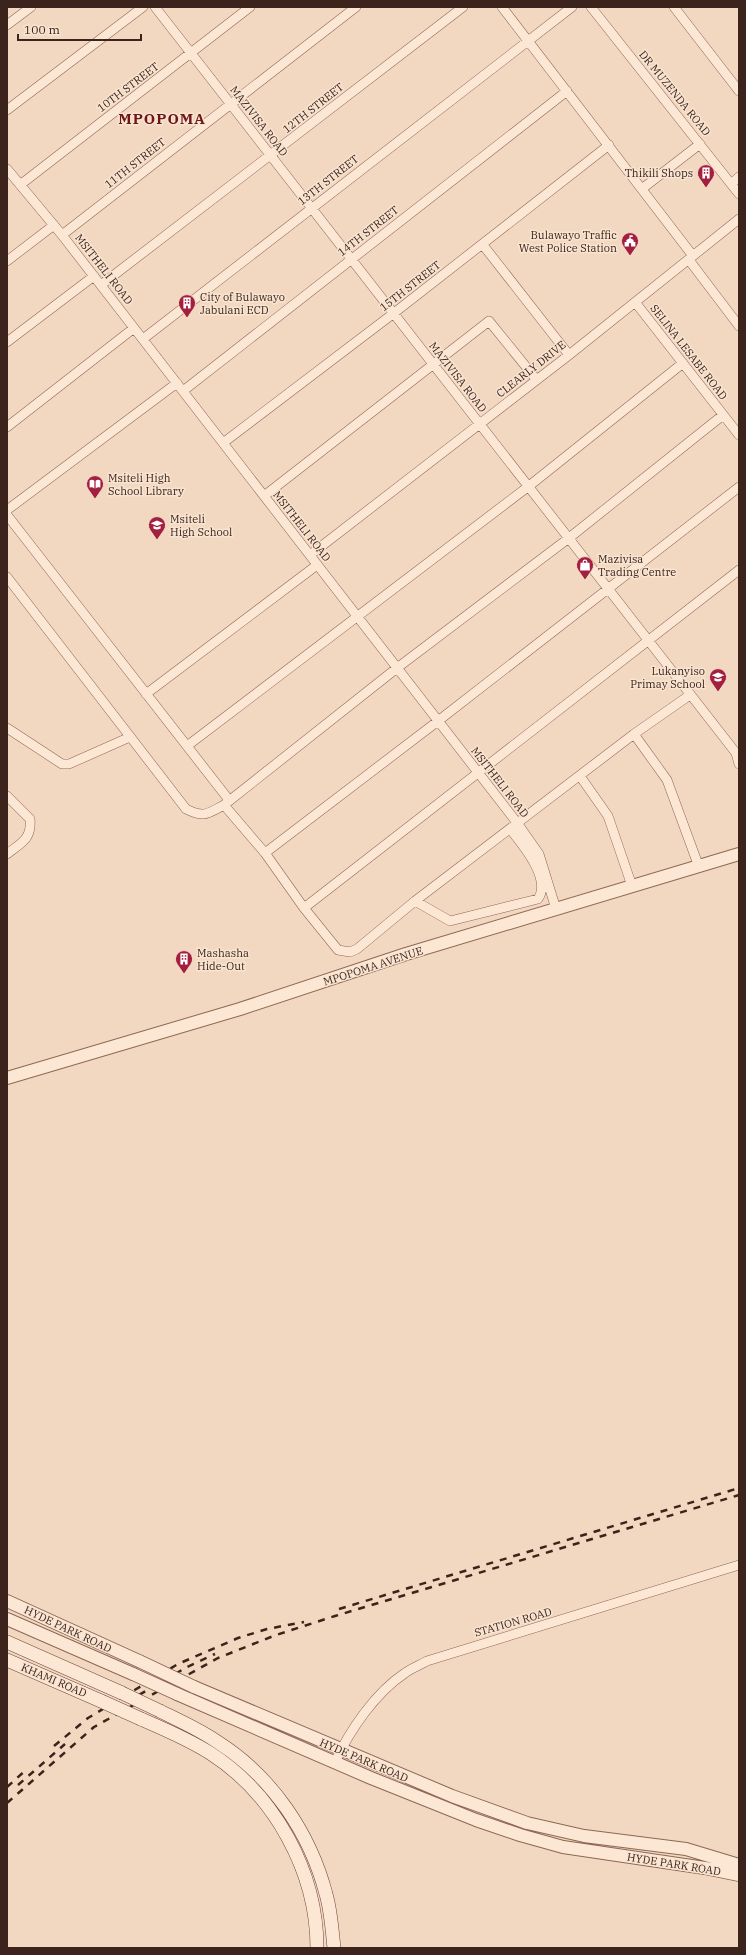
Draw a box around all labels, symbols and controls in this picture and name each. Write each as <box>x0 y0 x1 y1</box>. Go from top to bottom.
scale bar <box>18 16 141 42</box>
text: 100 m <box>24 22 60 37</box>
street label: DR MUZENDA ROAD <box>636 47 714 139</box>
street label: 10TH STREET <box>94 59 162 115</box>
street label: 12TH STREET <box>280 80 346 136</box>
street label: MAZIVISA ROAD <box>227 83 291 159</box>
district label: MPOPOMA <box>118 109 206 128</box>
street label: 11TH STREET <box>102 135 168 191</box>
street label: 13TH STREET <box>295 152 361 208</box>
building icon: Thikili Shops <box>696 163 716 188</box>
place label: Thikili Shops <box>625 166 693 180</box>
street label: 14TH STREET <box>335 203 401 259</box>
place label: Bulawayo Traffic West Police Station <box>519 228 617 255</box>
street label: MSITHELI ROAD <box>72 231 136 307</box>
public building icon: Bulawayo Traffic West Police Station <box>620 231 640 256</box>
street label: 15TH STREET <box>377 258 443 314</box>
place label: City of Bulawayo Jabulani ECD <box>200 290 285 317</box>
building icon: City of Bulawayo Jabulani ECD <box>177 293 197 318</box>
street label: SELINA LESABE ROAD <box>647 302 731 403</box>
street label: CLEARLY DRIVE <box>494 338 568 400</box>
street label: MAZIVISA ROAD <box>426 339 490 415</box>
place label: Msiteli High School Library <box>108 471 184 498</box>
library icon: Msiteli High School Library <box>85 474 105 499</box>
street label: MSITHELI ROAD <box>270 488 334 564</box>
place label: Msiteli High School <box>170 512 232 539</box>
school or university icon: Msiteli High School <box>147 515 167 540</box>
place label: Mazivisa Trading Centre <box>598 552 676 579</box>
shop icon: Mazivisa Trading Centre <box>575 555 595 580</box>
place label: Lukanyiso Primay School <box>630 664 705 691</box>
school or university icon: Lukanyiso Primay School <box>708 667 728 692</box>
street label: MSITHELI ROAD <box>468 744 532 820</box>
street label: MPOPOMA AVENUE <box>321 943 425 989</box>
place label: Mashasha Hide-Out <box>197 946 249 973</box>
building icon: Mashasha Hide-Out <box>174 949 194 974</box>
street label: HYDE PARK ROAD <box>22 1603 114 1655</box>
street label: STATION ROAD <box>473 1604 554 1640</box>
street label: KHAMI ROAD <box>19 1660 89 1700</box>
street label: HYDE PARK ROAD <box>318 1735 411 1785</box>
street label: HYDE PARK ROAD <box>626 1850 722 1878</box>

